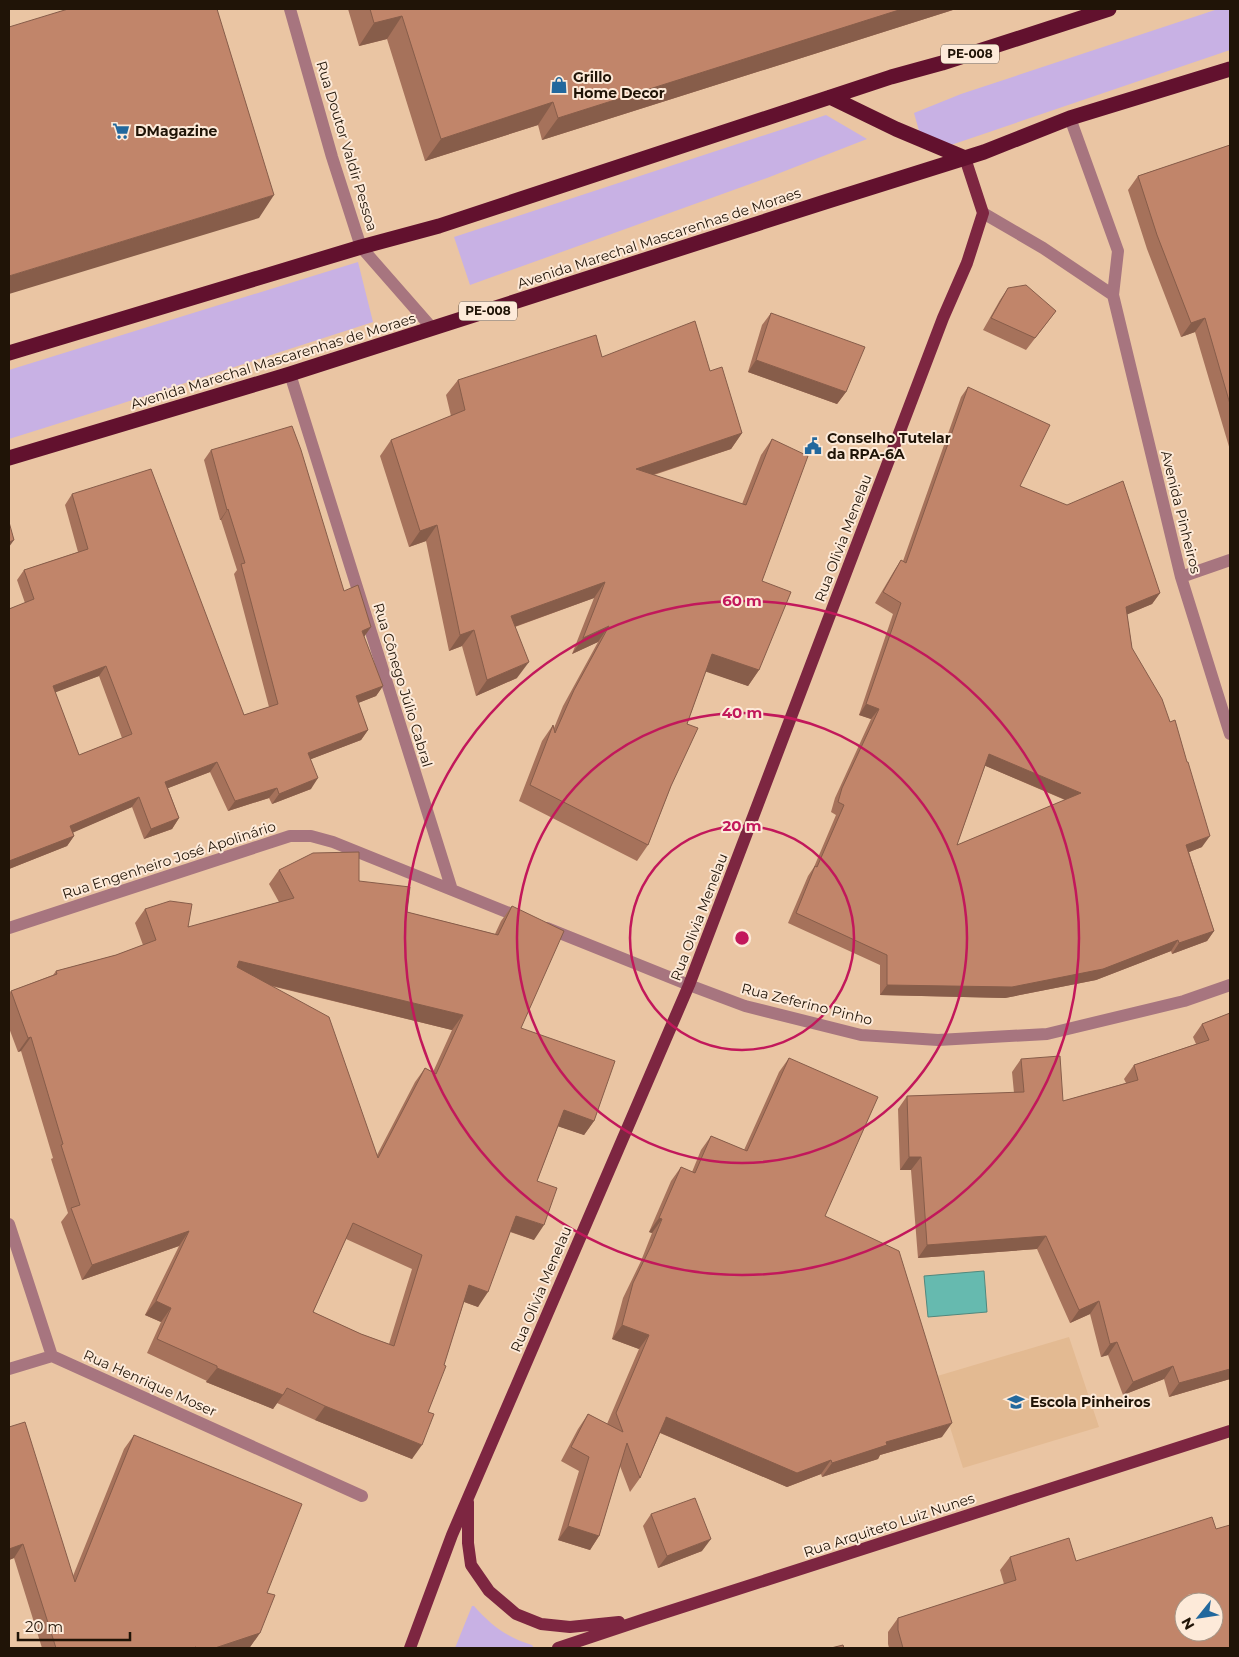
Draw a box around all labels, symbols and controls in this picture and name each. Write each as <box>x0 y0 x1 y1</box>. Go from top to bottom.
road number: PE-008 <box>941 44 999 64</box>
street label: Rua Doutor Valdir Pessoa <box>312 59 382 233</box>
place label: Grillo Home Decor <box>573 68 665 102</box>
shop icon: Grillo Home Decor <box>549 75 569 95</box>
supermarket icon: DMagazine <box>111 121 131 141</box>
place label: DMagazine <box>135 122 218 140</box>
street label: Avenida Marechal Mascarenhas de Moraes <box>515 183 803 292</box>
road number: PE-008 <box>459 302 517 321</box>
street label: Avenida Marechal Mascarenhas de Moraes <box>128 309 418 413</box>
place label: Conselho Tutelar da RPA-6A <box>827 429 951 463</box>
public building icon: Conselho Tutelar da RPA-6A <box>803 436 823 456</box>
street label: Avenida Pinheiros <box>1157 449 1205 576</box>
street label: Rua Olivia Menelau <box>810 472 876 604</box>
text: 60 m <box>722 591 762 610</box>
street label: Rua Cônego Júlio Cabral <box>369 601 437 769</box>
text: 40 m <box>722 703 762 722</box>
text: 20 m <box>722 816 762 835</box>
street label: Rua Engenheiro José Apolinário <box>60 817 278 903</box>
street label: Rua Olivia Menelau <box>666 851 732 983</box>
centre of rings <box>733 929 751 947</box>
street label: Rua Zeferino Pinho <box>740 979 875 1029</box>
street label: Rua Olivia Menelau <box>506 1223 576 1355</box>
street label: Rua Henrique Moser <box>81 1345 220 1421</box>
school or university icon: Escola Pinheiros <box>1006 1392 1026 1412</box>
place label: Escola Pinheiros <box>1030 1393 1151 1411</box>
street label: Rua Arquiteto Luiz Nunes <box>801 1489 977 1561</box>
north arrow <box>1174 1592 1224 1642</box>
scale bar <box>18 1610 130 1642</box>
text: N <box>1177 1614 1198 1633</box>
text: 20 m <box>25 1617 63 1636</box>

